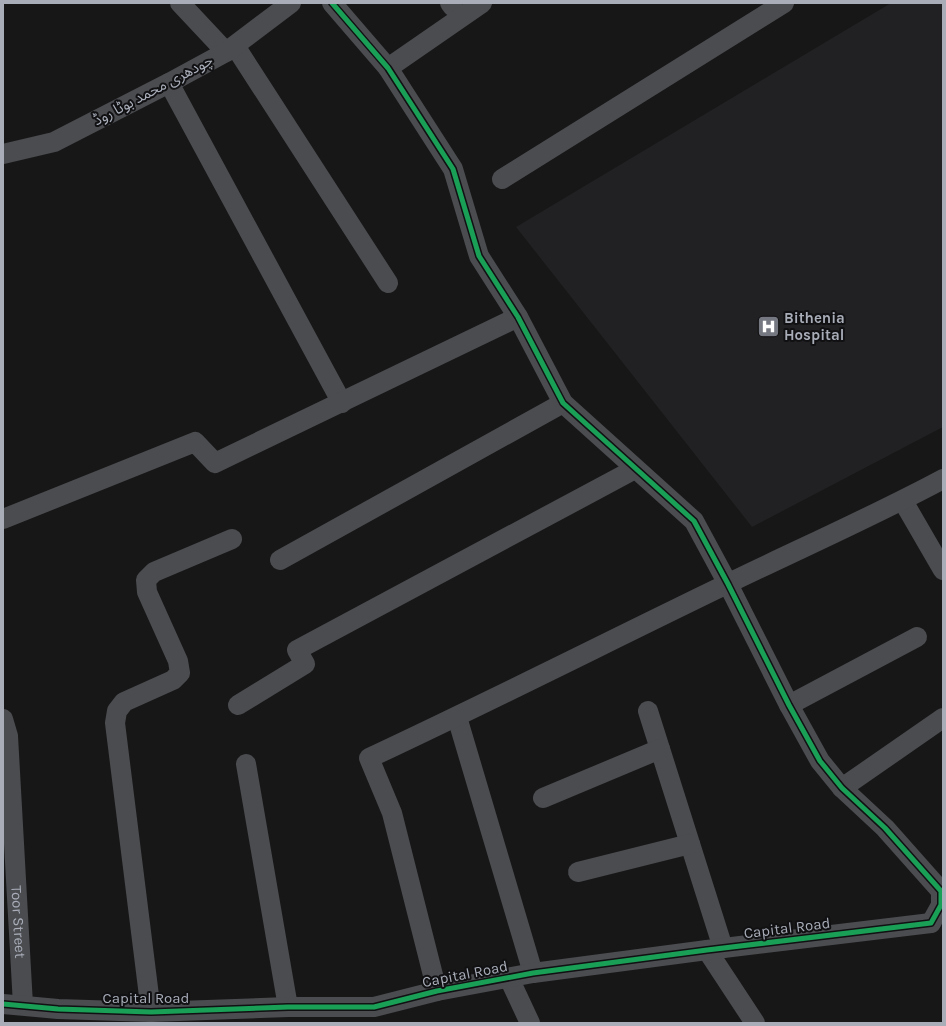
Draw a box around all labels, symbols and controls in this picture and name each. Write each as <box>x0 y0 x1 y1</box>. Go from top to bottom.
street label: چودھری محمد بوٹا روڈ <box>90 51 217 130</box>
place label: Bithenia Hospital <box>784 309 845 344</box>
hospital icon: Bithenia Hospital <box>756 314 782 340</box>
street label: Toor Street <box>7 885 29 959</box>
street label: Capital Road <box>743 914 831 942</box>
street label: Capital Road <box>421 957 509 991</box>
street label: Capital Road <box>103 989 189 1007</box>

